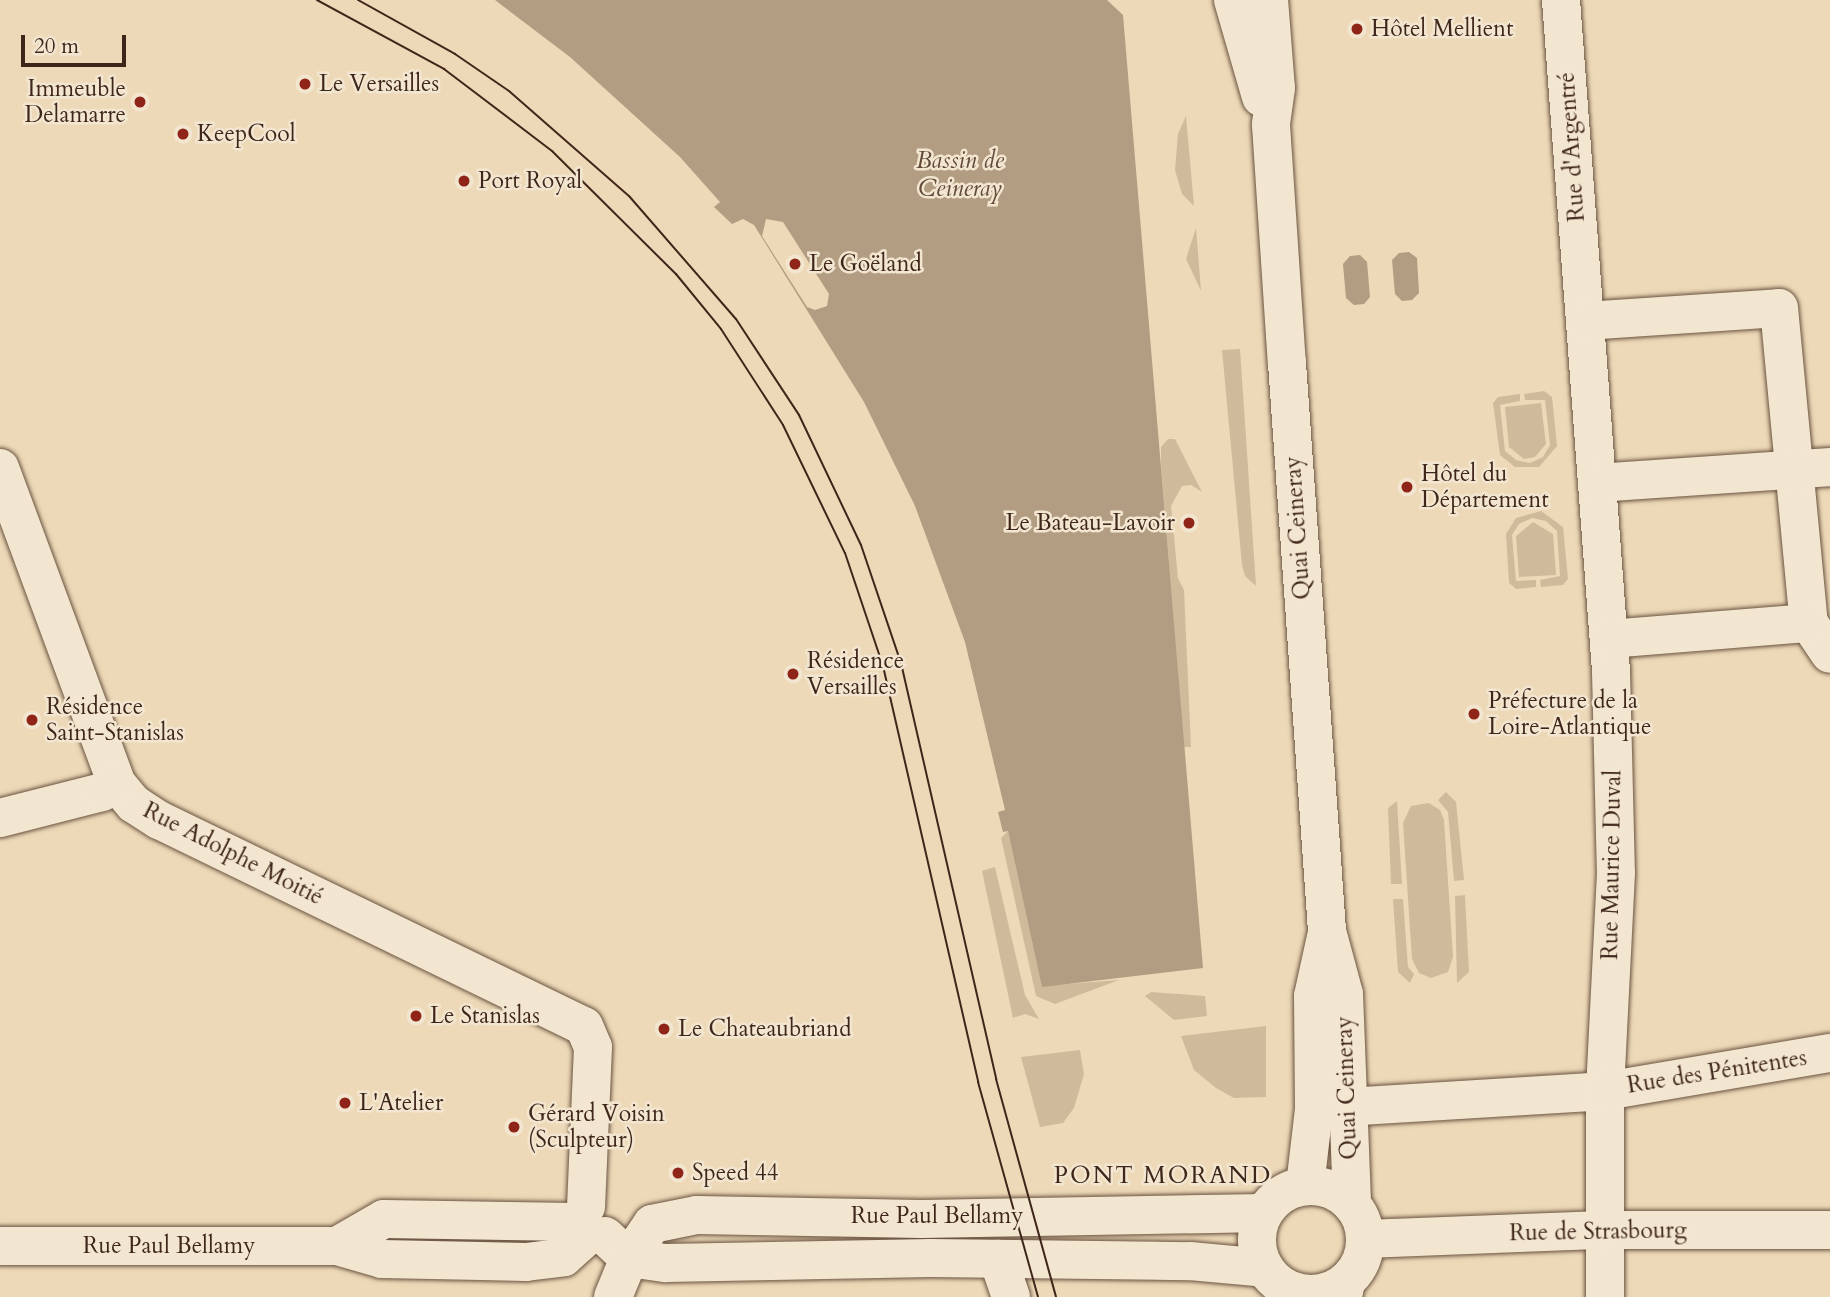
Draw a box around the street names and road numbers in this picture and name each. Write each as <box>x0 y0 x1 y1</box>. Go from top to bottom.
street label: Rue d'Argentré <box>1553 71 1591 223</box>
street label: Quai Ceineray <box>1279 455 1317 601</box>
street label: Rue Maurice Duval <box>1597 770 1627 960</box>
street label: Rue Adolphe Moitié <box>138 797 328 911</box>
street label: Quai Ceineray <box>1331 1016 1363 1160</box>
street label: Rue des Pénitentes <box>1625 1044 1809 1100</box>
street label: Rue Paul Bellamy <box>851 1202 1023 1230</box>
street label: Rue de Strasbourg <box>1509 1217 1687 1247</box>
street label: Rue Paul Bellamy <box>83 1232 255 1260</box>

